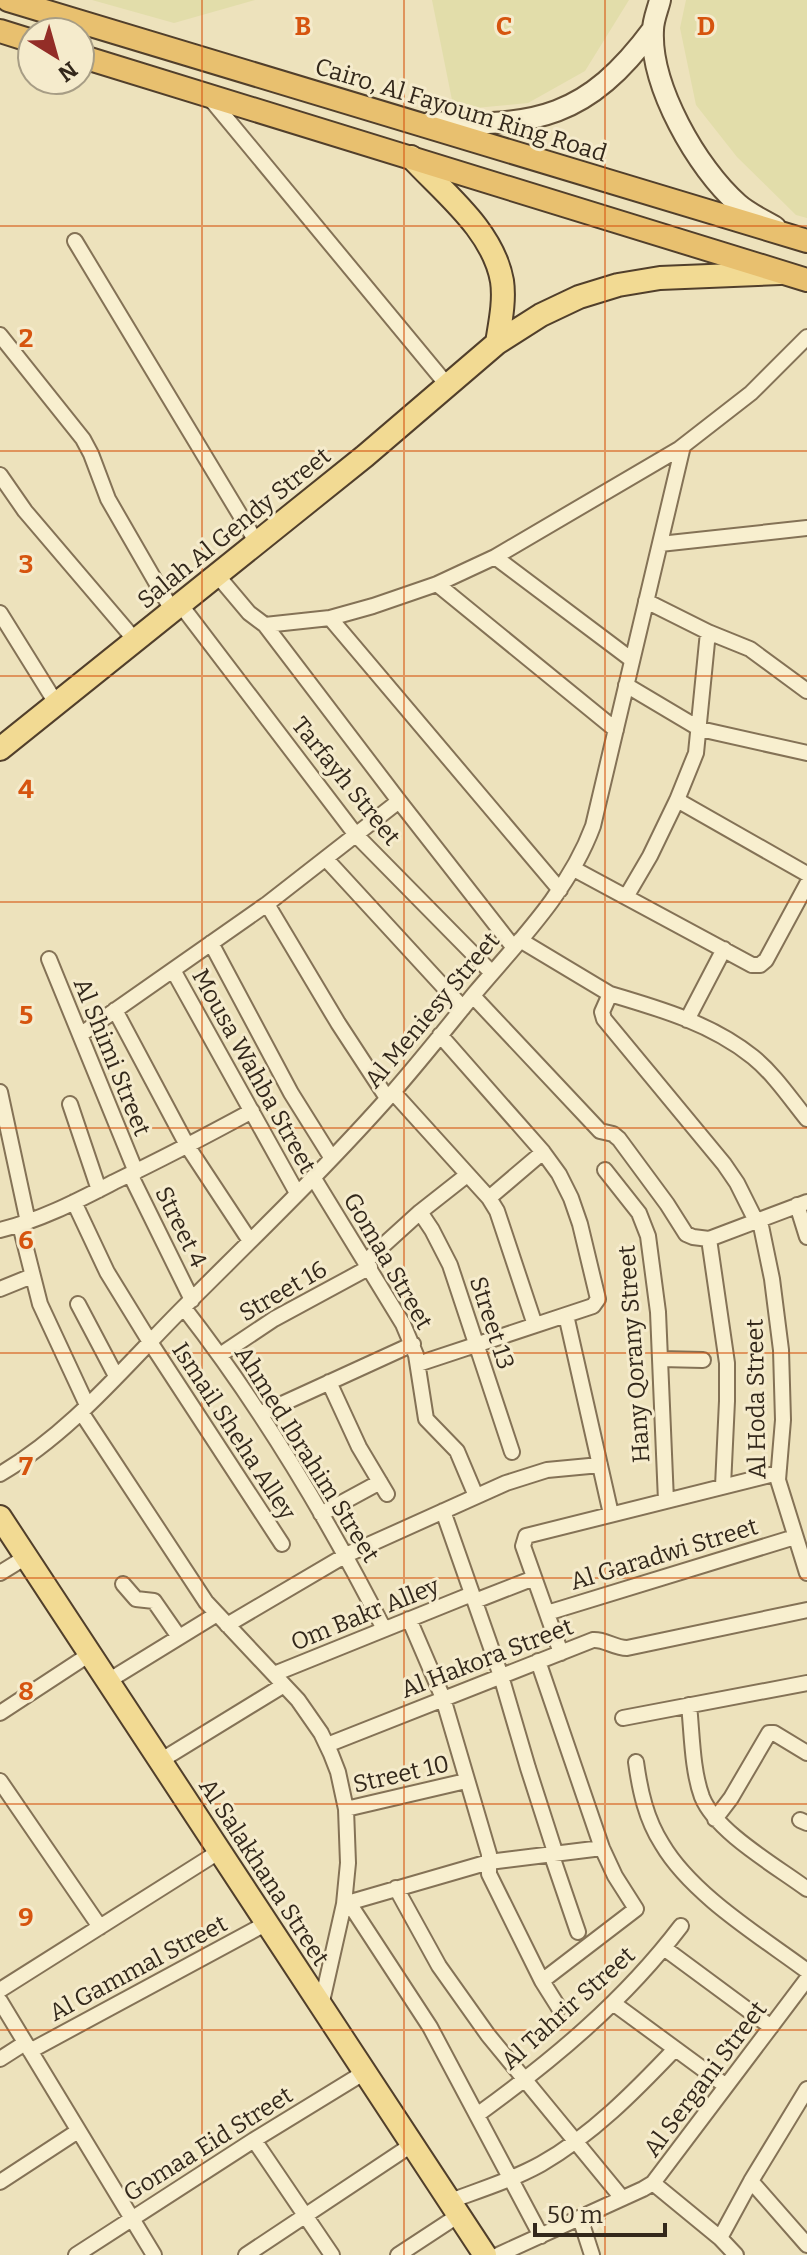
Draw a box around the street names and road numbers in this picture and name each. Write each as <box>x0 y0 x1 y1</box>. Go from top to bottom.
street label: Cairo, Al Fayoum Ring Road <box>312 52 610 168</box>
street label: Salah Al Gendy Street <box>132 441 336 614</box>
street label: Tarfayh Street <box>286 711 406 851</box>
street label: Al Meniesy Street <box>359 926 505 1093</box>
street label: Mousa Wahba Street <box>186 964 322 1178</box>
street label: Al Shimi Street <box>68 974 156 1140</box>
street label: Street 4 <box>149 1182 213 1272</box>
street label: Gomaa Street <box>338 1188 439 1335</box>
street label: Hany Qorany Street <box>612 1244 656 1464</box>
street label: Street 16 <box>234 1255 332 1327</box>
street label: Street 13 <box>464 1273 520 1373</box>
street label: Al Hoda Street <box>741 1318 771 1479</box>
street label: Ismail Sheha Alley <box>166 1337 302 1525</box>
street label: Ahmed Ibrahim Street <box>229 1341 385 1567</box>
street label: Al Garadwi Street <box>567 1512 761 1596</box>
street label: Om Bakr Alley <box>287 1571 444 1657</box>
street label: Al Hakora Street <box>397 1612 577 1704</box>
street label: Street 10 <box>350 1749 452 1799</box>
street label: Al Salakhana Street <box>193 1773 335 1971</box>
street label: Al Gammal Street <box>44 1909 232 2027</box>
street label: Al Tahrir Street <box>496 1941 641 2075</box>
street label: Al Sergani Street <box>638 1996 773 2162</box>
street label: Gomaa Eid Street <box>118 2081 298 2207</box>

